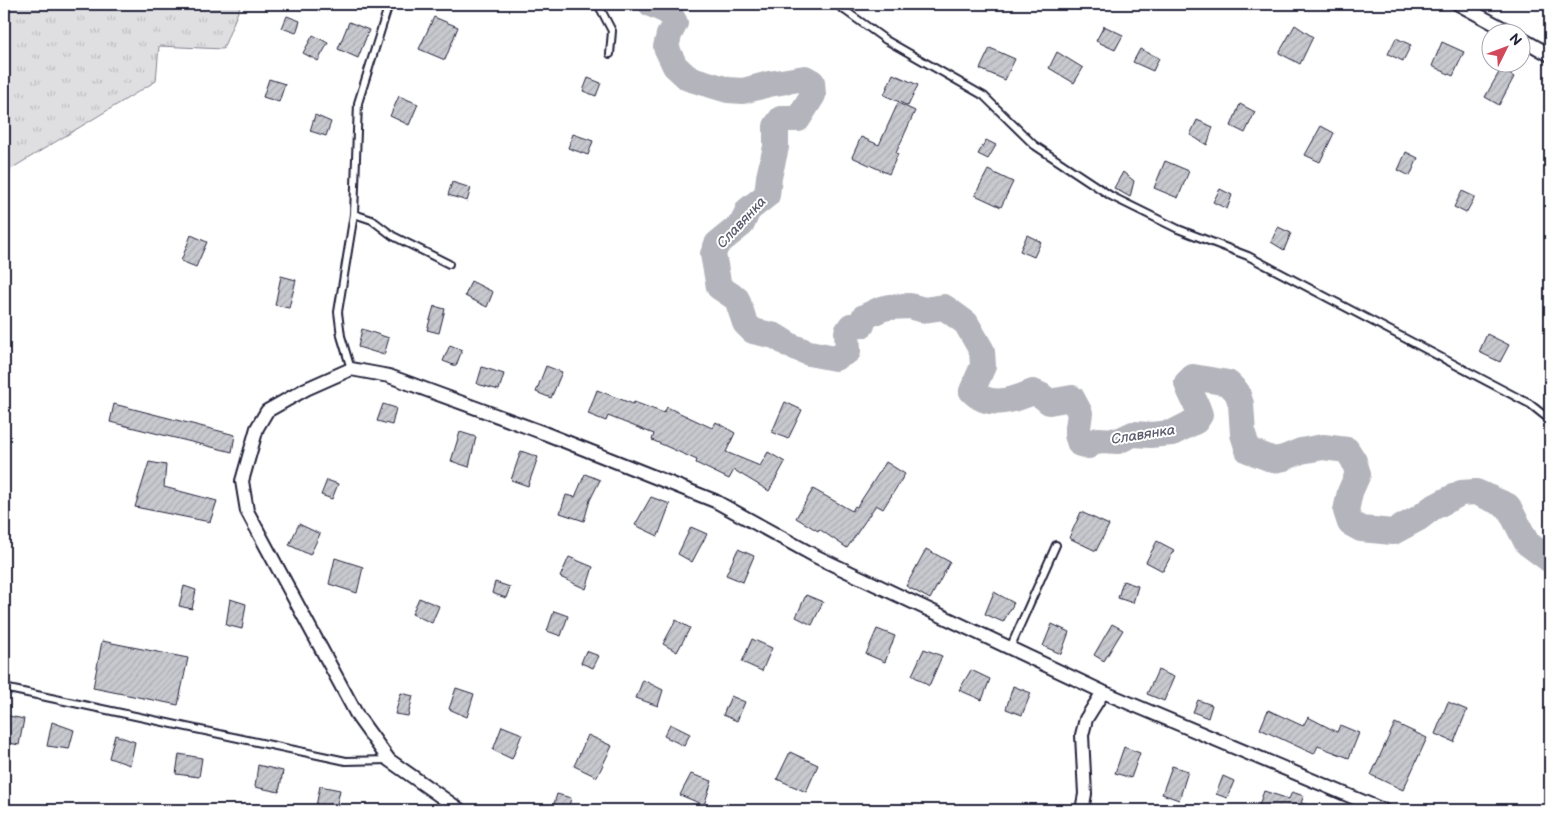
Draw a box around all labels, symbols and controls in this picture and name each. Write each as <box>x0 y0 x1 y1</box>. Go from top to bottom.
north arrow <box>1482 22 1532 72</box>
text: N <box>1505 30 1525 49</box>
water label: Славянка <box>713 193 770 252</box>
water label: Славянка <box>1110 421 1176 448</box>

